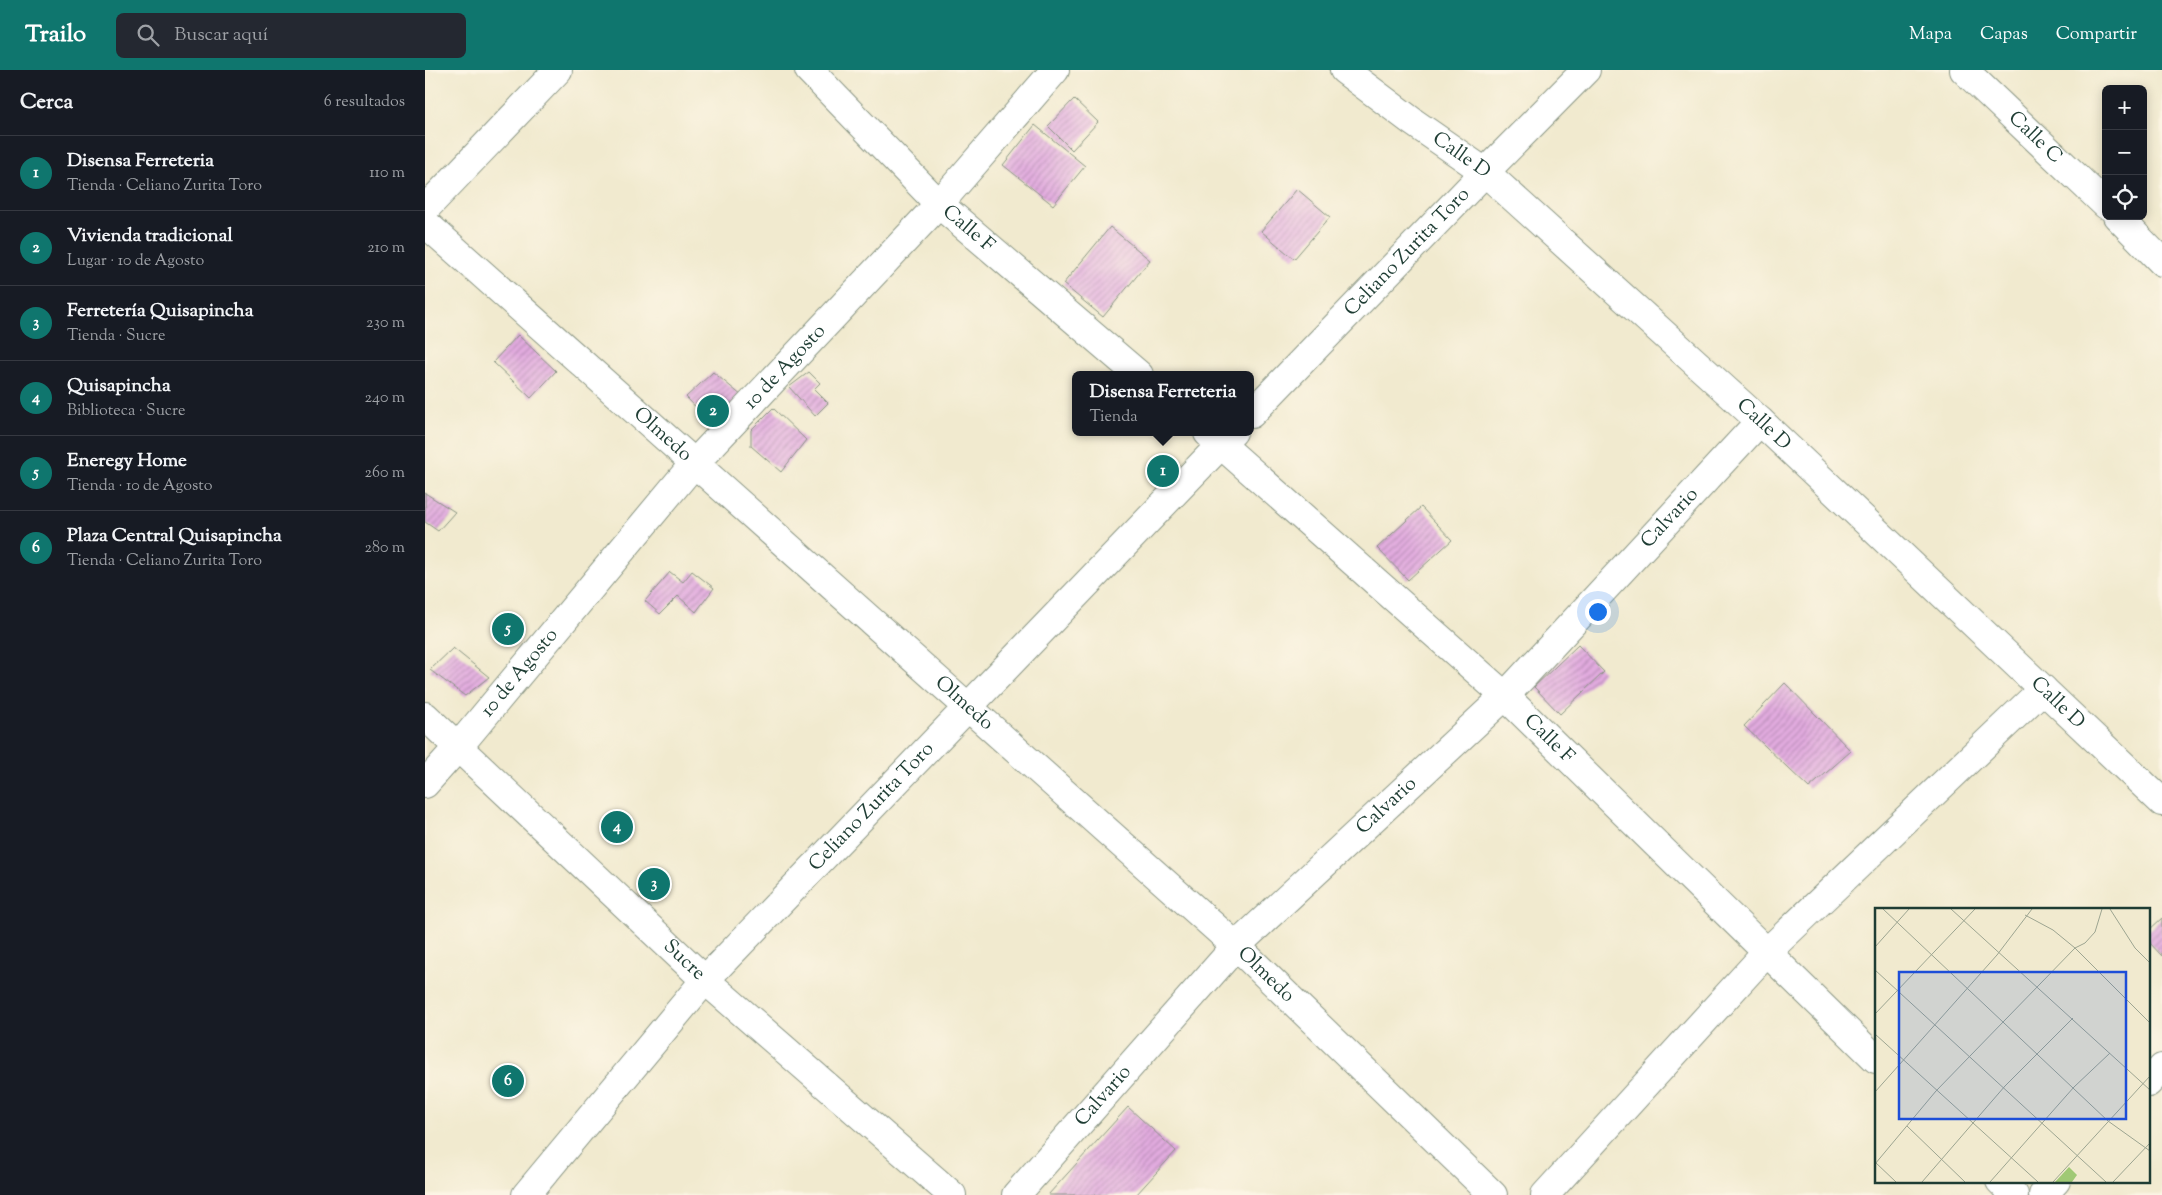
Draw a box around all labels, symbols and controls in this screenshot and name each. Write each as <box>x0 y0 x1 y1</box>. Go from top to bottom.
search box <box>116 13 466 58</box>
text: Trailo <box>25 18 86 52</box>
icon: search <box>134 21 162 49</box>
text: Buscar aquí <box>174 22 268 49</box>
text: Mapa <box>1909 22 1952 48</box>
text: Capas <box>1980 22 2028 48</box>
text: Compartir <box>2056 22 2137 48</box>
map controls <box>2102 85 2147 220</box>
button: + <box>2102 85 2147 130</box>
text: Cerca <box>20 88 73 118</box>
text: 6 resultados <box>324 91 405 114</box>
street label: Calle C <box>2001 104 2069 171</box>
street label: Calle D <box>1426 125 1496 186</box>
button: − <box>2102 130 2147 175</box>
text: Disensa Ferreteria <box>67 148 214 175</box>
text: 1 <box>33 162 39 185</box>
text: 110 m <box>369 162 405 185</box>
text: Tienda · Celiano Zurita Toro <box>67 175 262 198</box>
button: locate <box>2102 175 2147 220</box>
street label: Celiano Zurita Toro <box>1338 181 1477 323</box>
street label: Calle F <box>936 198 1001 260</box>
text: Vivienda tradicional <box>67 223 233 250</box>
text: 2 <box>32 237 40 260</box>
text: 210 m <box>367 237 405 260</box>
text: Lugar · 10 de Agosto <box>67 250 204 273</box>
text: Ferretería Quisapincha <box>67 298 254 325</box>
text: 3 <box>33 312 39 335</box>
text: 230 m <box>366 312 405 335</box>
street label: 10 de Agosto <box>737 318 833 417</box>
text: Tienda · Sucre <box>67 325 165 348</box>
popup <box>1072 371 1254 436</box>
text: Quisapincha <box>67 373 171 400</box>
text: Disensa Ferreteria <box>1089 379 1237 406</box>
text: 4 <box>32 387 40 410</box>
text: 240 m <box>364 387 405 410</box>
pin: 2 <box>697 392 729 430</box>
street label: Calle D <box>1730 392 1797 457</box>
text: Biblioteca · Sucre <box>67 400 186 423</box>
street label: Olmedo <box>626 400 698 469</box>
text: Tienda <box>1089 406 1138 429</box>
text: Eneregy Home <box>67 448 187 475</box>
pin: 1 <box>1147 452 1179 490</box>
text: 5 <box>33 462 39 485</box>
text: 260 m <box>364 462 405 485</box>
text: Tienda · 10 de Agosto <box>67 475 213 498</box>
street label: Calvario <box>1634 481 1706 555</box>
text: Plaza Central Quisapincha <box>67 523 282 550</box>
text: 6 <box>32 537 40 560</box>
text: 280 m <box>364 537 405 560</box>
text: Tienda · Celiano Zurita Toro <box>67 550 262 573</box>
your location <box>1585 599 1611 625</box>
pin: 5 <box>492 610 524 648</box>
street label: 10 de Agosto <box>474 622 566 724</box>
street label: Olmedo <box>928 669 1000 738</box>
street label: Calle D <box>2024 670 2091 736</box>
street label: Calle F <box>1517 707 1581 770</box>
street label: Celiano Zurita Toro <box>802 736 941 878</box>
street label: Calvario <box>1350 770 1424 842</box>
pin: 4 <box>601 808 633 846</box>
pin: 3 <box>638 865 670 903</box>
inset map <box>1875 908 2149 1182</box>
street label: Sucre <box>656 933 712 988</box>
street label: Olmedo <box>1230 940 1301 1010</box>
street label: Calvario <box>1068 1059 1139 1133</box>
pin: 6 <box>492 1062 524 1100</box>

